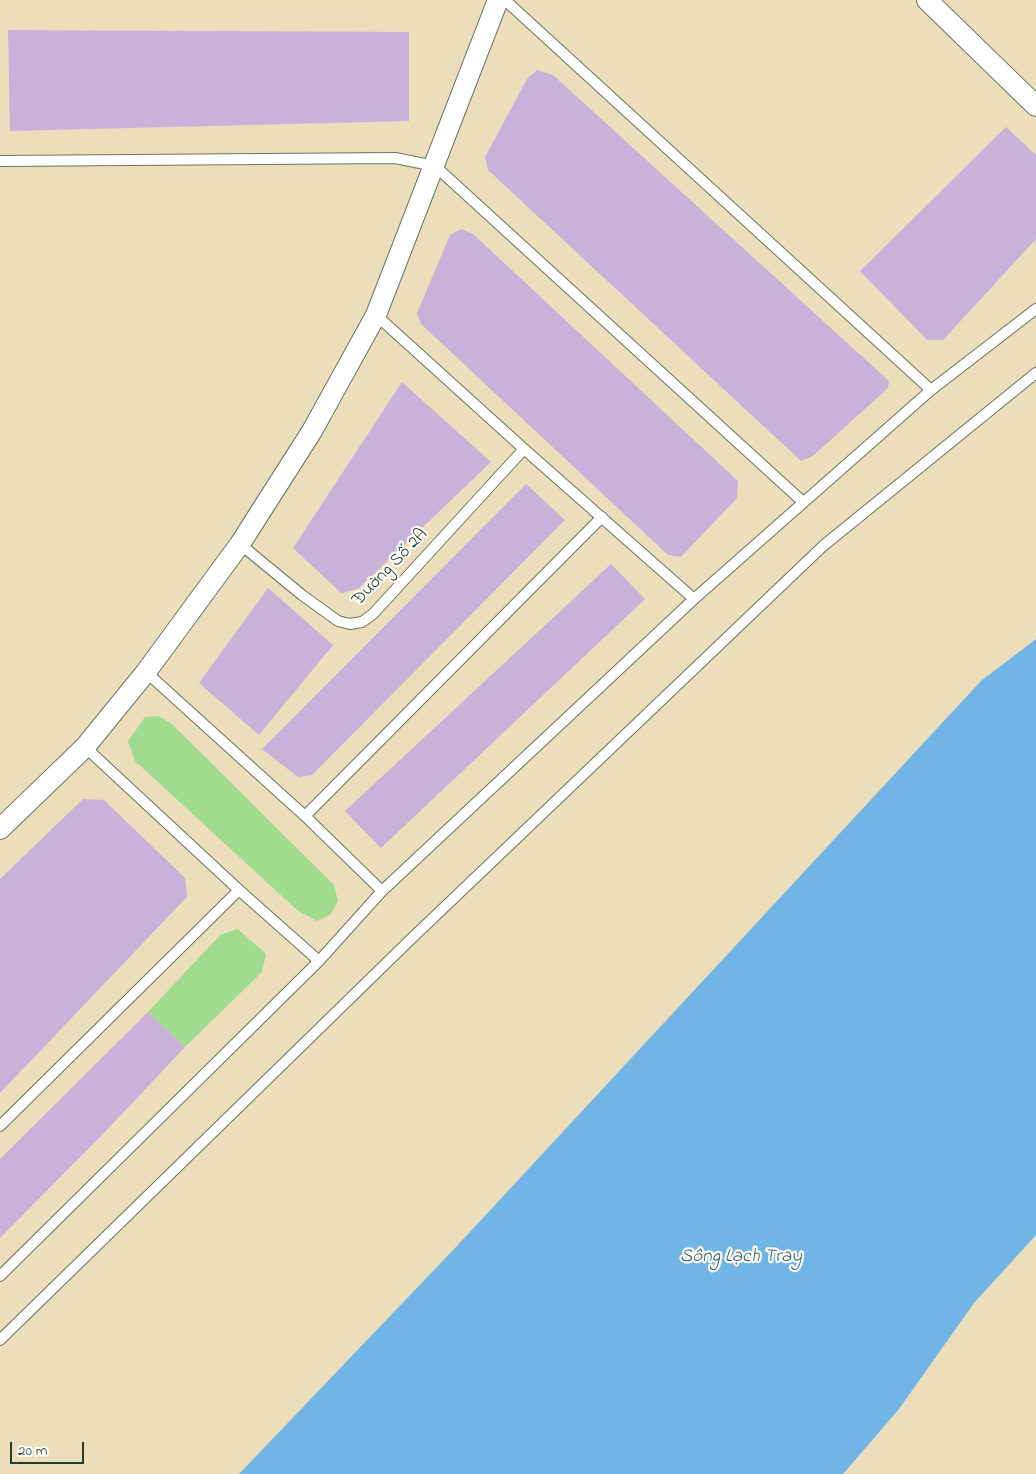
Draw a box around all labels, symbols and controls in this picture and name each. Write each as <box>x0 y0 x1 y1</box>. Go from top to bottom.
street label: Đường Số 2A <box>349 525 433 611</box>
water label: Sông Lạch Tray <box>680 1247 802 1269</box>
scale bar <box>12 1432 86 1464</box>
text: 20 m <box>18 1440 47 1462</box>

